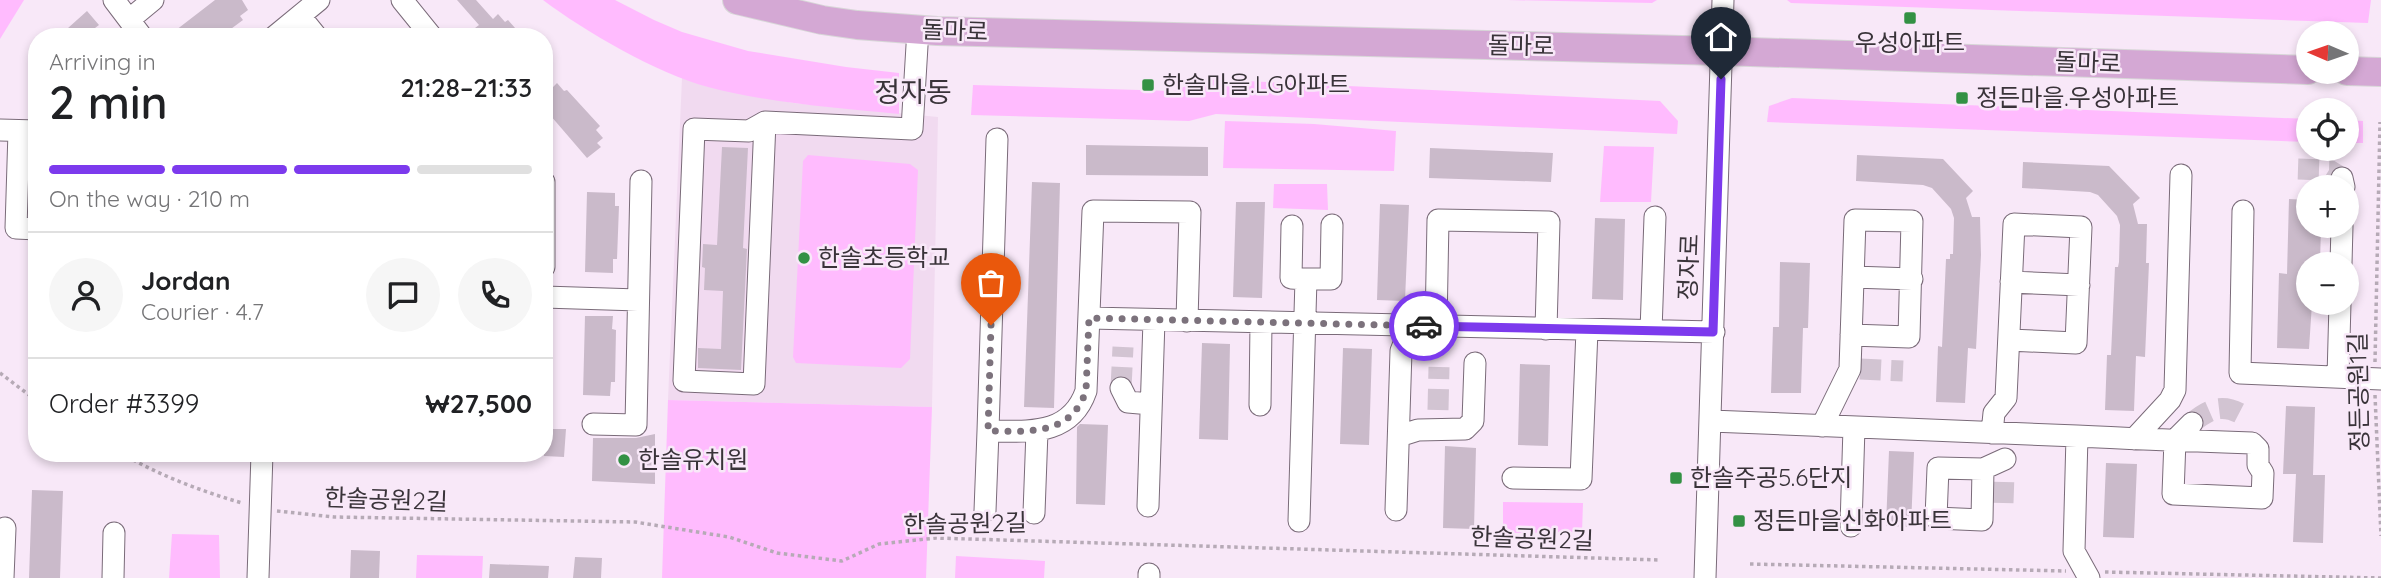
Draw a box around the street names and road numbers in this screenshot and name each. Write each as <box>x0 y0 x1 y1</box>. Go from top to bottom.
street label: 돌마로 <box>921 14 989 46</box>
street label: 돌마로 <box>1488 29 1554 61</box>
street label: 돌마로 <box>2054 46 2122 78</box>
street label: 정자로 <box>1672 233 1704 301</box>
street label: 정든공원1길 <box>2342 332 2374 452</box>
street label: 한솔공원2길 <box>324 482 448 516</box>
street label: 한솔공원2길 <box>903 507 1027 539</box>
street label: 한솔공원2길 <box>1470 521 1594 555</box>

